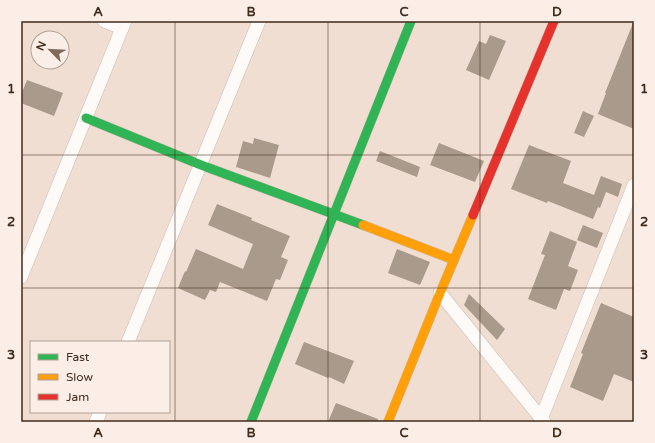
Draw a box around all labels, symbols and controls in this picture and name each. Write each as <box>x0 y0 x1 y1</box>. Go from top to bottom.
text: A <box>93 4 103 20</box>
text: B <box>246 4 256 20</box>
text: C <box>399 4 409 20</box>
text: D <box>552 4 562 20</box>
north arrow <box>30 30 70 70</box>
text: N <box>34 39 49 53</box>
text: 1 <box>7 81 15 97</box>
text: 1 <box>640 81 648 97</box>
text: 2 <box>7 214 15 230</box>
text: 2 <box>640 214 648 230</box>
legend <box>30 341 170 413</box>
text: 3 <box>7 347 15 363</box>
text: 3 <box>640 347 648 363</box>
text: Fast <box>66 350 90 364</box>
text: Slow <box>66 370 93 384</box>
text: Jam <box>66 390 89 404</box>
text: A <box>93 425 103 441</box>
text: B <box>246 425 256 441</box>
text: C <box>399 425 409 441</box>
text: D <box>552 425 562 441</box>

